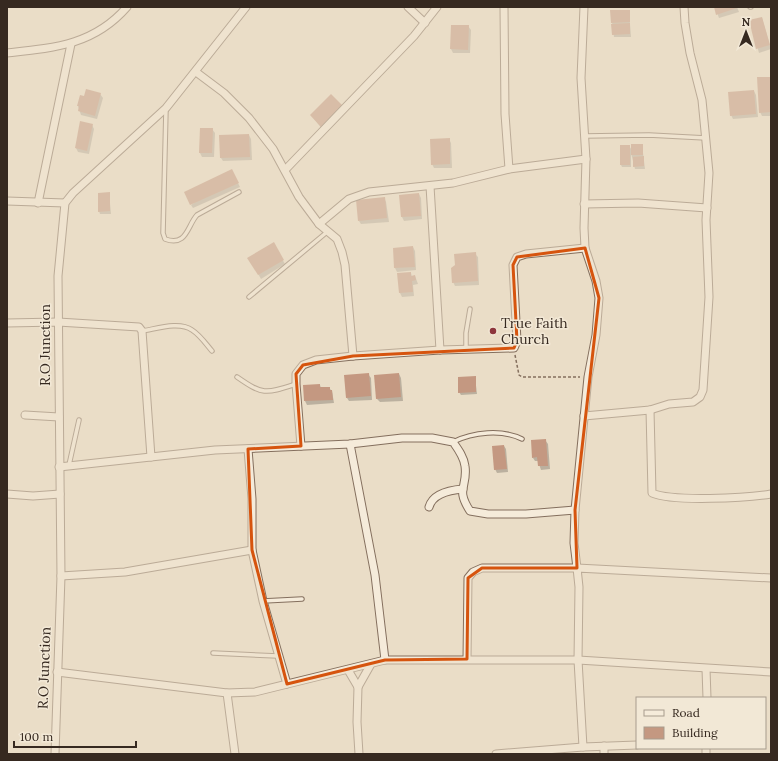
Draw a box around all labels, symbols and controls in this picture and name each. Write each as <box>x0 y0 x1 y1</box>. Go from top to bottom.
north arrow <box>726 12 766 52</box>
text: N <box>742 15 751 29</box>
street label: R.O Junction <box>36 303 54 386</box>
place label: True Faith Church <box>501 314 568 348</box>
marker: True Faith Church <box>488 326 498 336</box>
street label: R.O Junction <box>34 626 54 709</box>
legend <box>636 697 766 749</box>
text: Road <box>672 705 700 720</box>
scale bar <box>14 723 136 749</box>
text: Building <box>672 725 718 740</box>
text: 100 m <box>20 729 53 744</box>

